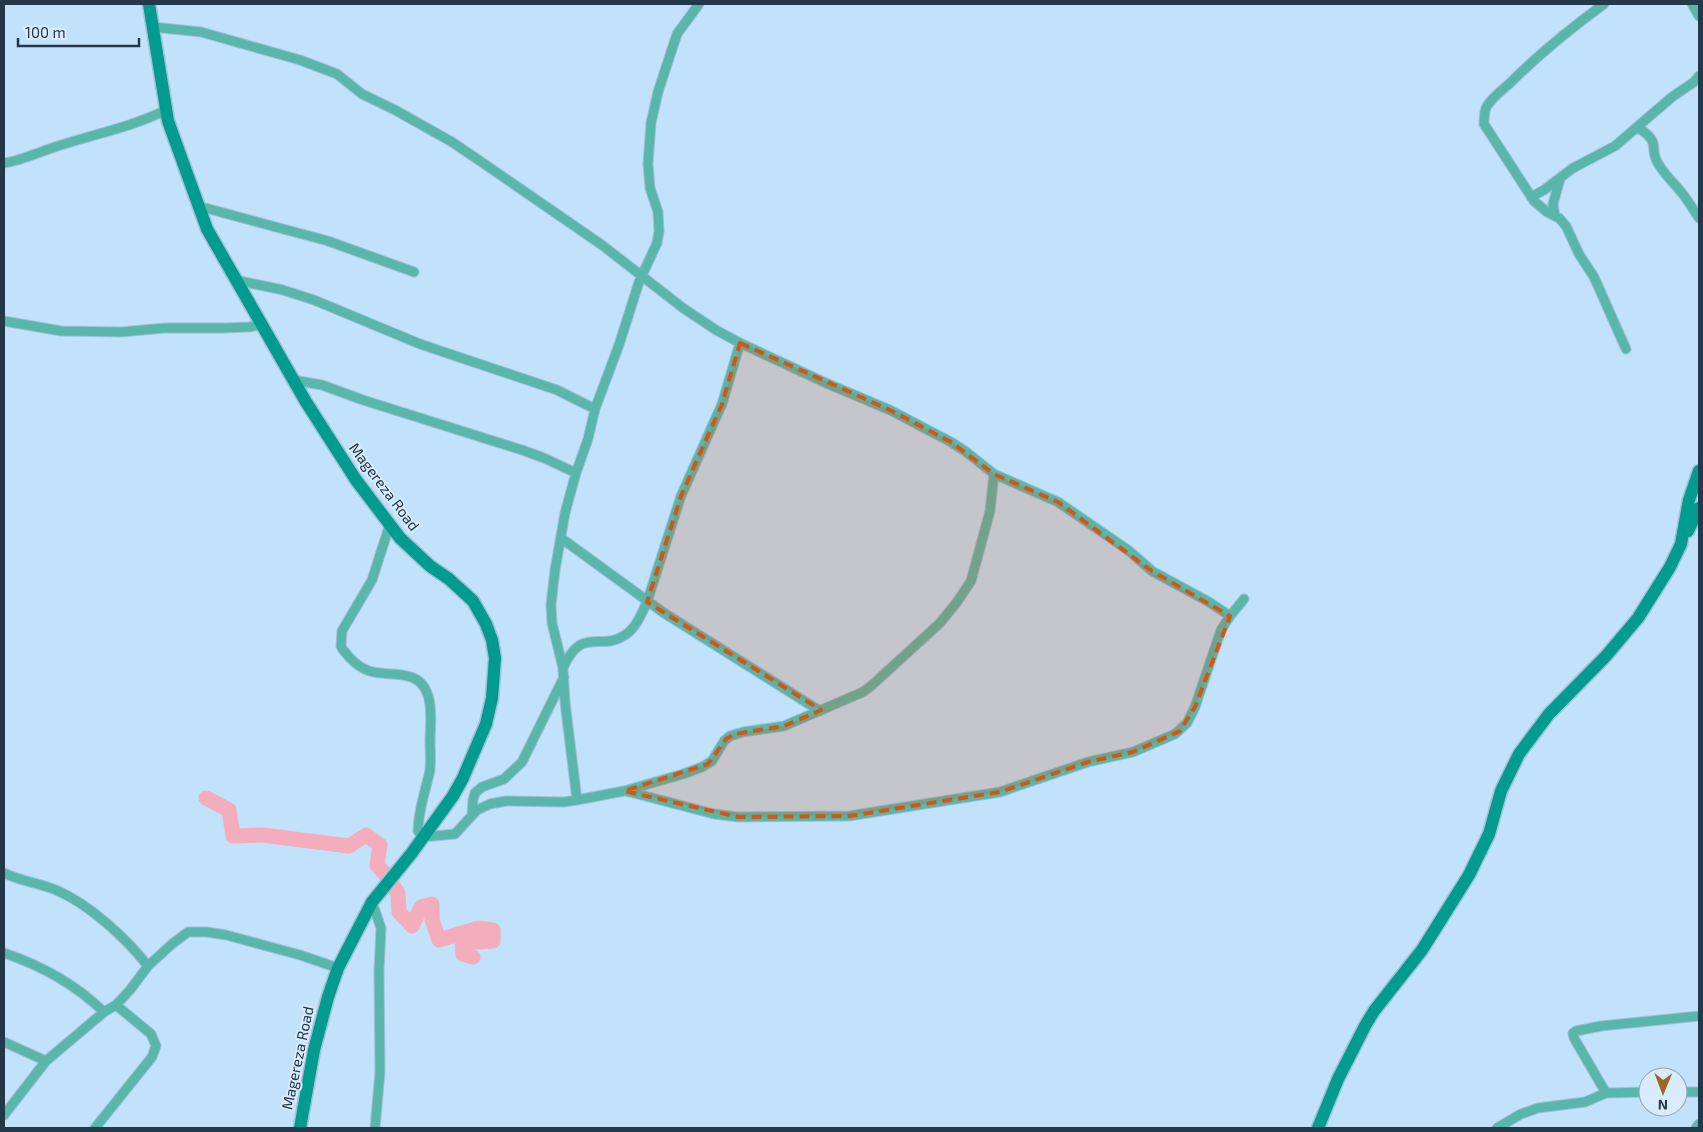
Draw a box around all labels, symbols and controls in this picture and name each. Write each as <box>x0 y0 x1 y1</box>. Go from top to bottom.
scale bar <box>18 15 139 47</box>
text: 100 m <box>25 23 66 41</box>
street label: Magereza Road <box>346 439 424 534</box>
street label: Magereza Road <box>277 1004 317 1111</box>
north arrow <box>1638 1067 1688 1117</box>
text: N <box>1658 1097 1668 1114</box>

